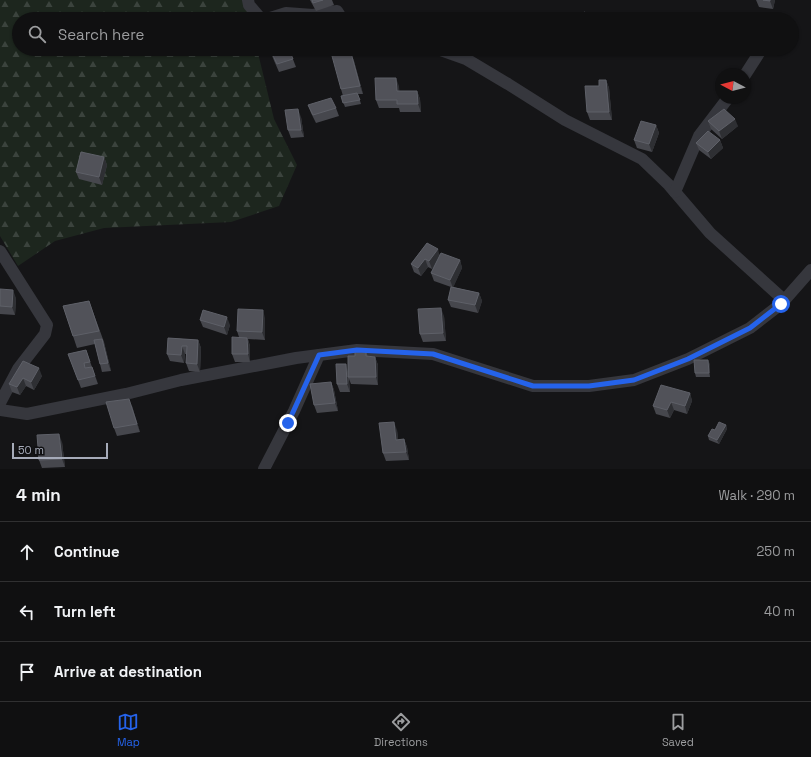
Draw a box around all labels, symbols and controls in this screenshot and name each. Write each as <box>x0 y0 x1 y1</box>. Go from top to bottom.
search box <box>12 12 799 56</box>
icon: search <box>26 23 48 45</box>
text: Search here <box>58 25 144 44</box>
north arrow <box>715 68 751 104</box>
route start <box>772 295 790 313</box>
route end <box>279 414 297 432</box>
scale bar <box>12 441 108 460</box>
text: 50 m <box>18 443 44 457</box>
text: 4 min <box>16 484 61 506</box>
text: Walk · 290 m <box>718 487 795 504</box>
icon: ahead <box>16 541 38 563</box>
text: Continue <box>54 542 120 561</box>
text: 250 m <box>757 543 795 560</box>
icon: left <box>16 601 38 623</box>
text: Turn left <box>54 602 116 621</box>
text: 40 m <box>764 603 795 620</box>
icon: arrive <box>16 661 38 683</box>
text: Arrive at destination <box>54 662 202 681</box>
tab: Map <box>117 711 140 749</box>
tab: Directions <box>374 711 428 749</box>
tab: Saved <box>662 711 694 749</box>

